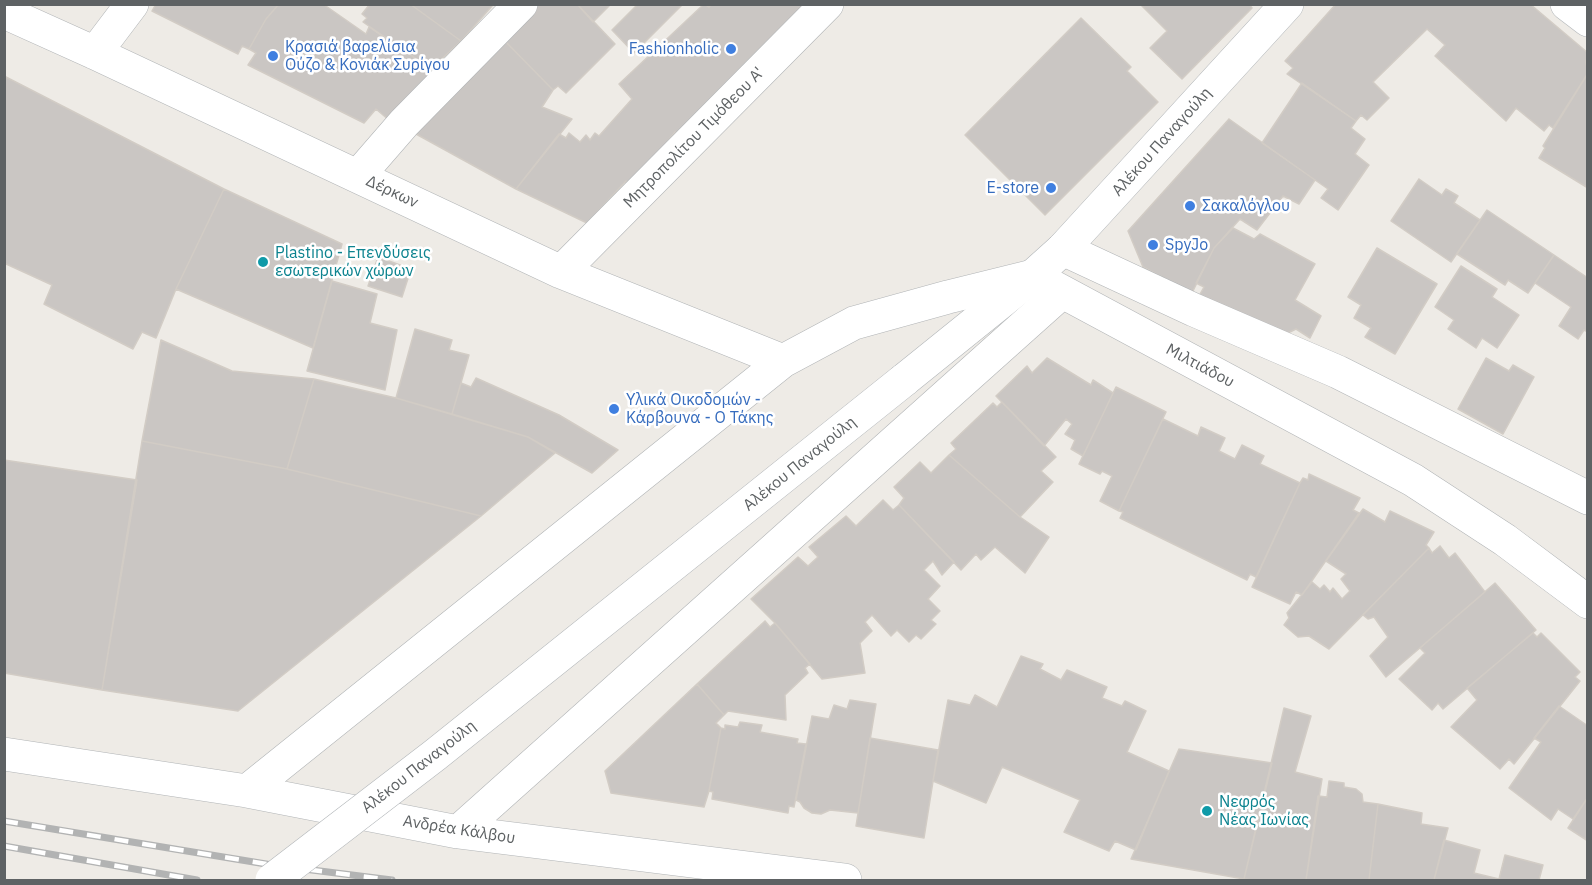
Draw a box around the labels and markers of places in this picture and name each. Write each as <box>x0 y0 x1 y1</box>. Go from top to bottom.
place label: Κρασιά βαρελίσια Ούζο & Κονιάκ Συρίγου <box>285 37 450 75</box>
place label: Fashionholic <box>629 39 719 59</box>
marker: Fashionholic <box>724 42 738 56</box>
marker: Κρασιά βαρελίσια Ούζο & Κονιάκ Συρίγου <box>266 49 280 63</box>
place label: E-store <box>987 178 1039 198</box>
marker: E-store <box>1044 181 1058 195</box>
place label: Σακαλόγλου <box>1202 196 1290 216</box>
marker: Σακαλόγλου <box>1183 199 1197 213</box>
place label: SpyJo <box>1165 235 1208 255</box>
marker: SpyJo <box>1146 238 1160 252</box>
place label: Plastino - Επενδύσεις εσωτερικών χώρων <box>275 243 431 281</box>
marker: Plastino - Επενδύσεις εσωτερικών χώρων <box>256 255 270 269</box>
place label: Υλικά Οικοδομών - Κάρβουνα - Ο Τάκης <box>626 390 773 428</box>
marker: Υλικά Οικοδομών - Κάρβουνα - Ο Τάκης <box>607 402 621 416</box>
place label: Νεφρός Νέας Ιωνίας <box>1219 792 1309 830</box>
marker: Νεφρός Νέας Ιωνίας <box>1200 804 1214 818</box>

